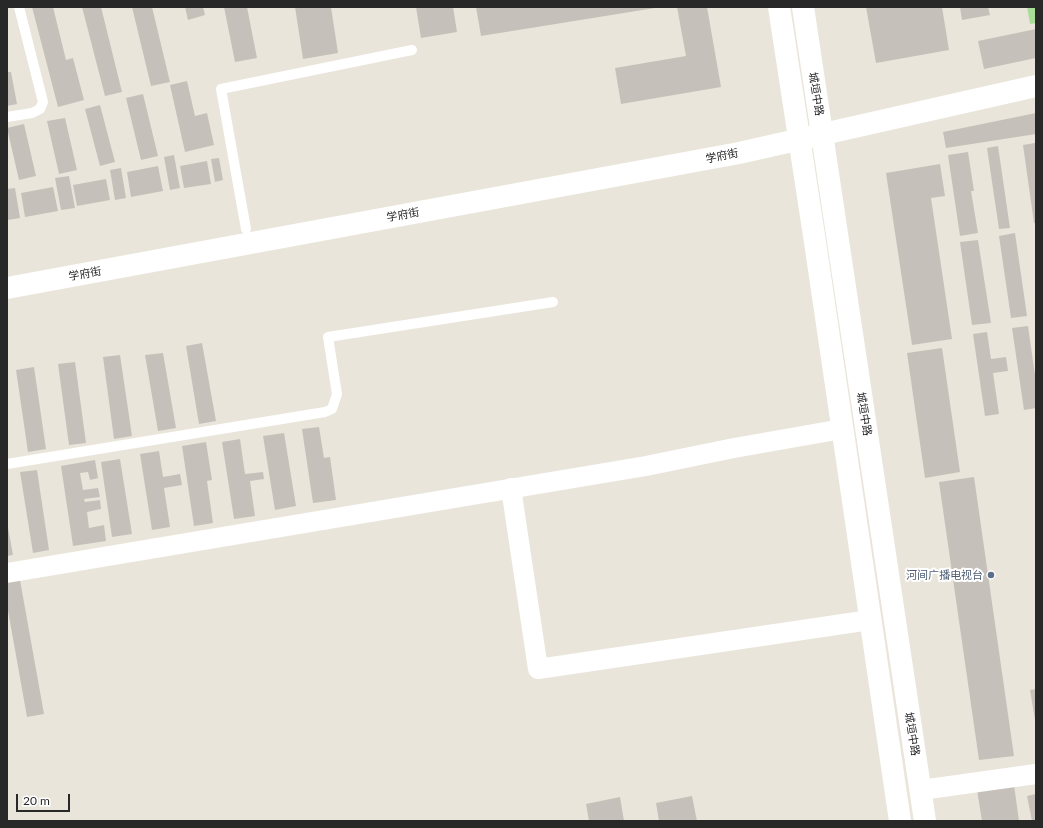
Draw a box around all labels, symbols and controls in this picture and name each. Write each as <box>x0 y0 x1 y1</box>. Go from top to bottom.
street label: 城垣中路 <box>806 71 826 117</box>
street label: 学府街 <box>705 146 739 166</box>
street label: 学府街 <box>386 206 420 224</box>
street label: 学府街 <box>68 265 102 283</box>
street label: 城垣中路 <box>854 391 874 437</box>
place label: 河间广播电视台 <box>906 568 983 582</box>
marker: 河间广播电视台 <box>986 570 996 580</box>
street label: 城垣中路 <box>902 711 922 757</box>
scale bar <box>18 786 72 812</box>
text: 20 m <box>23 793 50 808</box>

